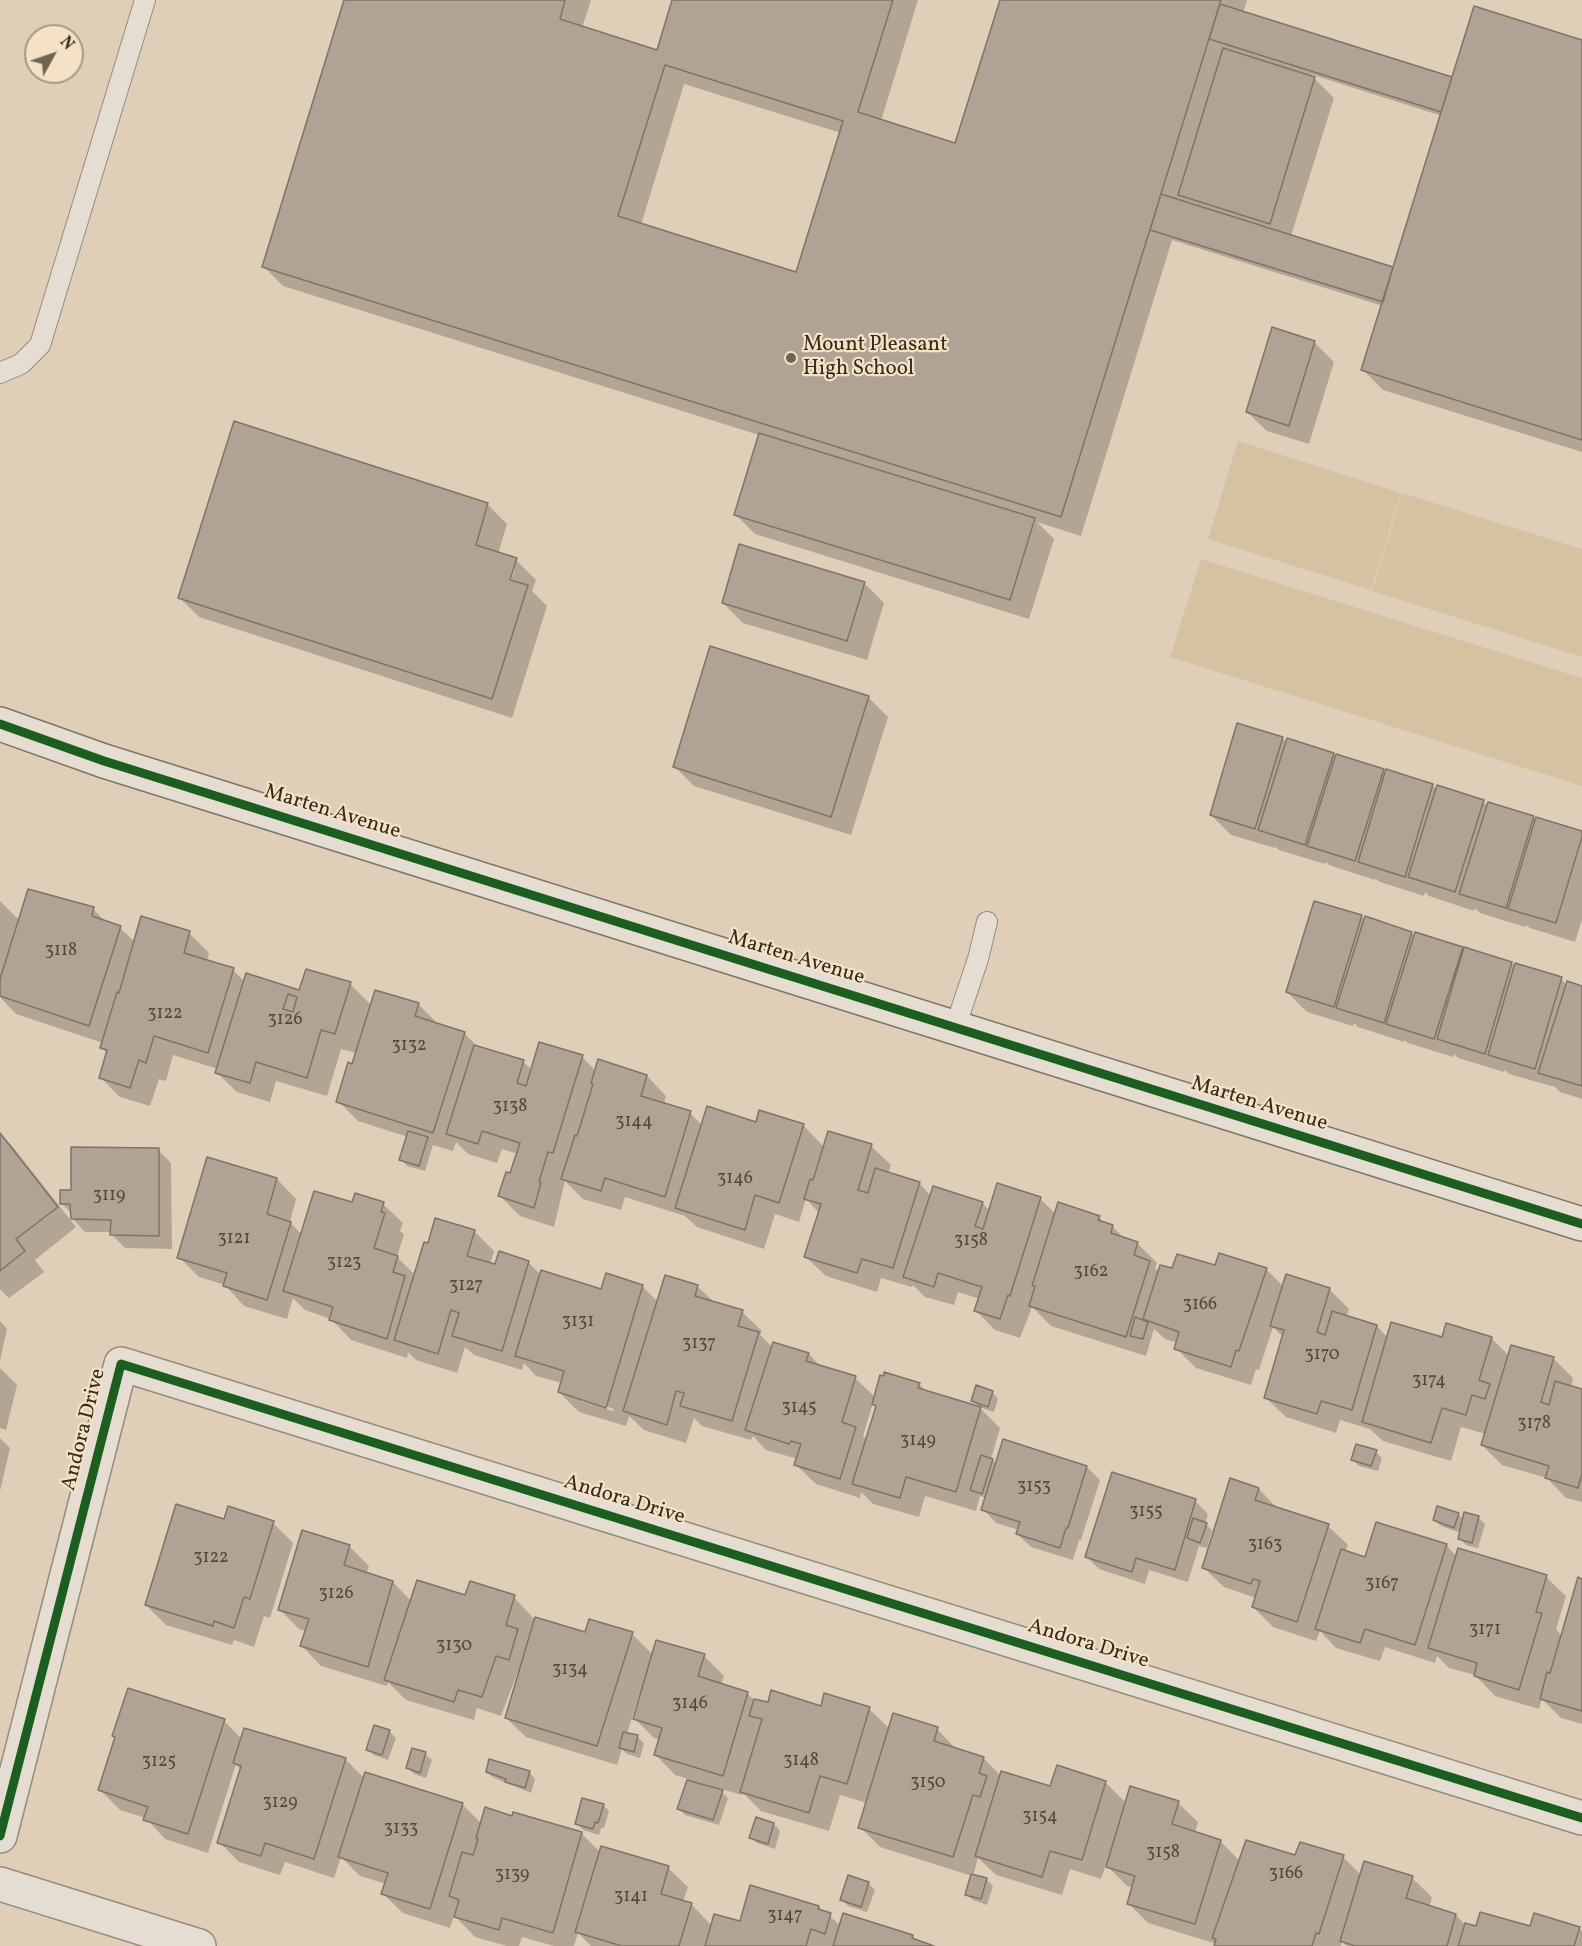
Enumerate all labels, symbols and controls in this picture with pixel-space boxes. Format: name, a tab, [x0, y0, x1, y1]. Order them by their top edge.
north arrow	[24, 24, 84, 84]
text: N	[54, 32, 78, 55]
place label: Mount Pleasant High School	[803, 333, 948, 383]
marker: Mount Pleasant High School	[784, 351, 798, 365]
street label: Marten Avenue	[261, 780, 403, 846]
street label: Marten Avenue	[725, 926, 867, 992]
house number: 3118	[45, 941, 77, 963]
house number: 3122	[147, 1004, 183, 1026]
house number: 3126	[268, 1010, 302, 1032]
house number: 3132	[391, 1036, 427, 1058]
street label: Marten Avenue	[1188, 1072, 1330, 1138]
house number: 3138	[493, 1097, 527, 1119]
house number: 3144	[615, 1112, 653, 1134]
house number: 3146	[717, 1169, 753, 1191]
house number: 3119	[93, 1186, 125, 1208]
house number: 3121	[218, 1229, 250, 1251]
house number: 3158	[954, 1231, 988, 1253]
house number: 3123	[327, 1253, 361, 1275]
house number: 3162	[1074, 1262, 1108, 1284]
house number: 3127	[449, 1276, 483, 1298]
house number: 3166	[1183, 1295, 1217, 1317]
house number: 3131	[562, 1312, 594, 1334]
house number: 3137	[682, 1334, 716, 1356]
house number: 3170	[1304, 1345, 1340, 1367]
street label: Andora Drive	[58, 1366, 112, 1494]
house number: 3174	[1412, 1371, 1446, 1393]
house number: 3145	[781, 1398, 817, 1420]
house number: 3178	[1517, 1414, 1551, 1436]
house number: 3149	[900, 1431, 936, 1453]
street label: Andora Drive	[561, 1471, 687, 1531]
house number: 3153	[1017, 1477, 1051, 1499]
house number: 3155	[1129, 1502, 1163, 1524]
house number: 3163	[1248, 1535, 1282, 1557]
house number: 3122	[193, 1548, 229, 1570]
house number: 3167	[1365, 1574, 1399, 1596]
house number: 3126	[319, 1584, 353, 1606]
street label: Andora Drive	[1025, 1615, 1151, 1675]
house number: 3171	[1469, 1620, 1501, 1642]
house number: 3130	[436, 1636, 472, 1658]
house number: 3134	[552, 1660, 588, 1682]
house number: 3146	[672, 1694, 708, 1716]
house number: 3148	[783, 1751, 819, 1773]
house number: 3125	[142, 1752, 176, 1774]
house number: 3150	[910, 1773, 946, 1795]
house number: 3129	[262, 1793, 298, 1815]
house number: 3154	[1022, 1807, 1058, 1829]
house number: 3133	[384, 1819, 418, 1841]
house number: 3158	[1146, 1843, 1180, 1865]
house number: 3166	[1269, 1864, 1303, 1886]
house number: 3139	[495, 1865, 529, 1887]
house number: 3141	[614, 1887, 648, 1909]
house number: 3147	[767, 1906, 803, 1928]

